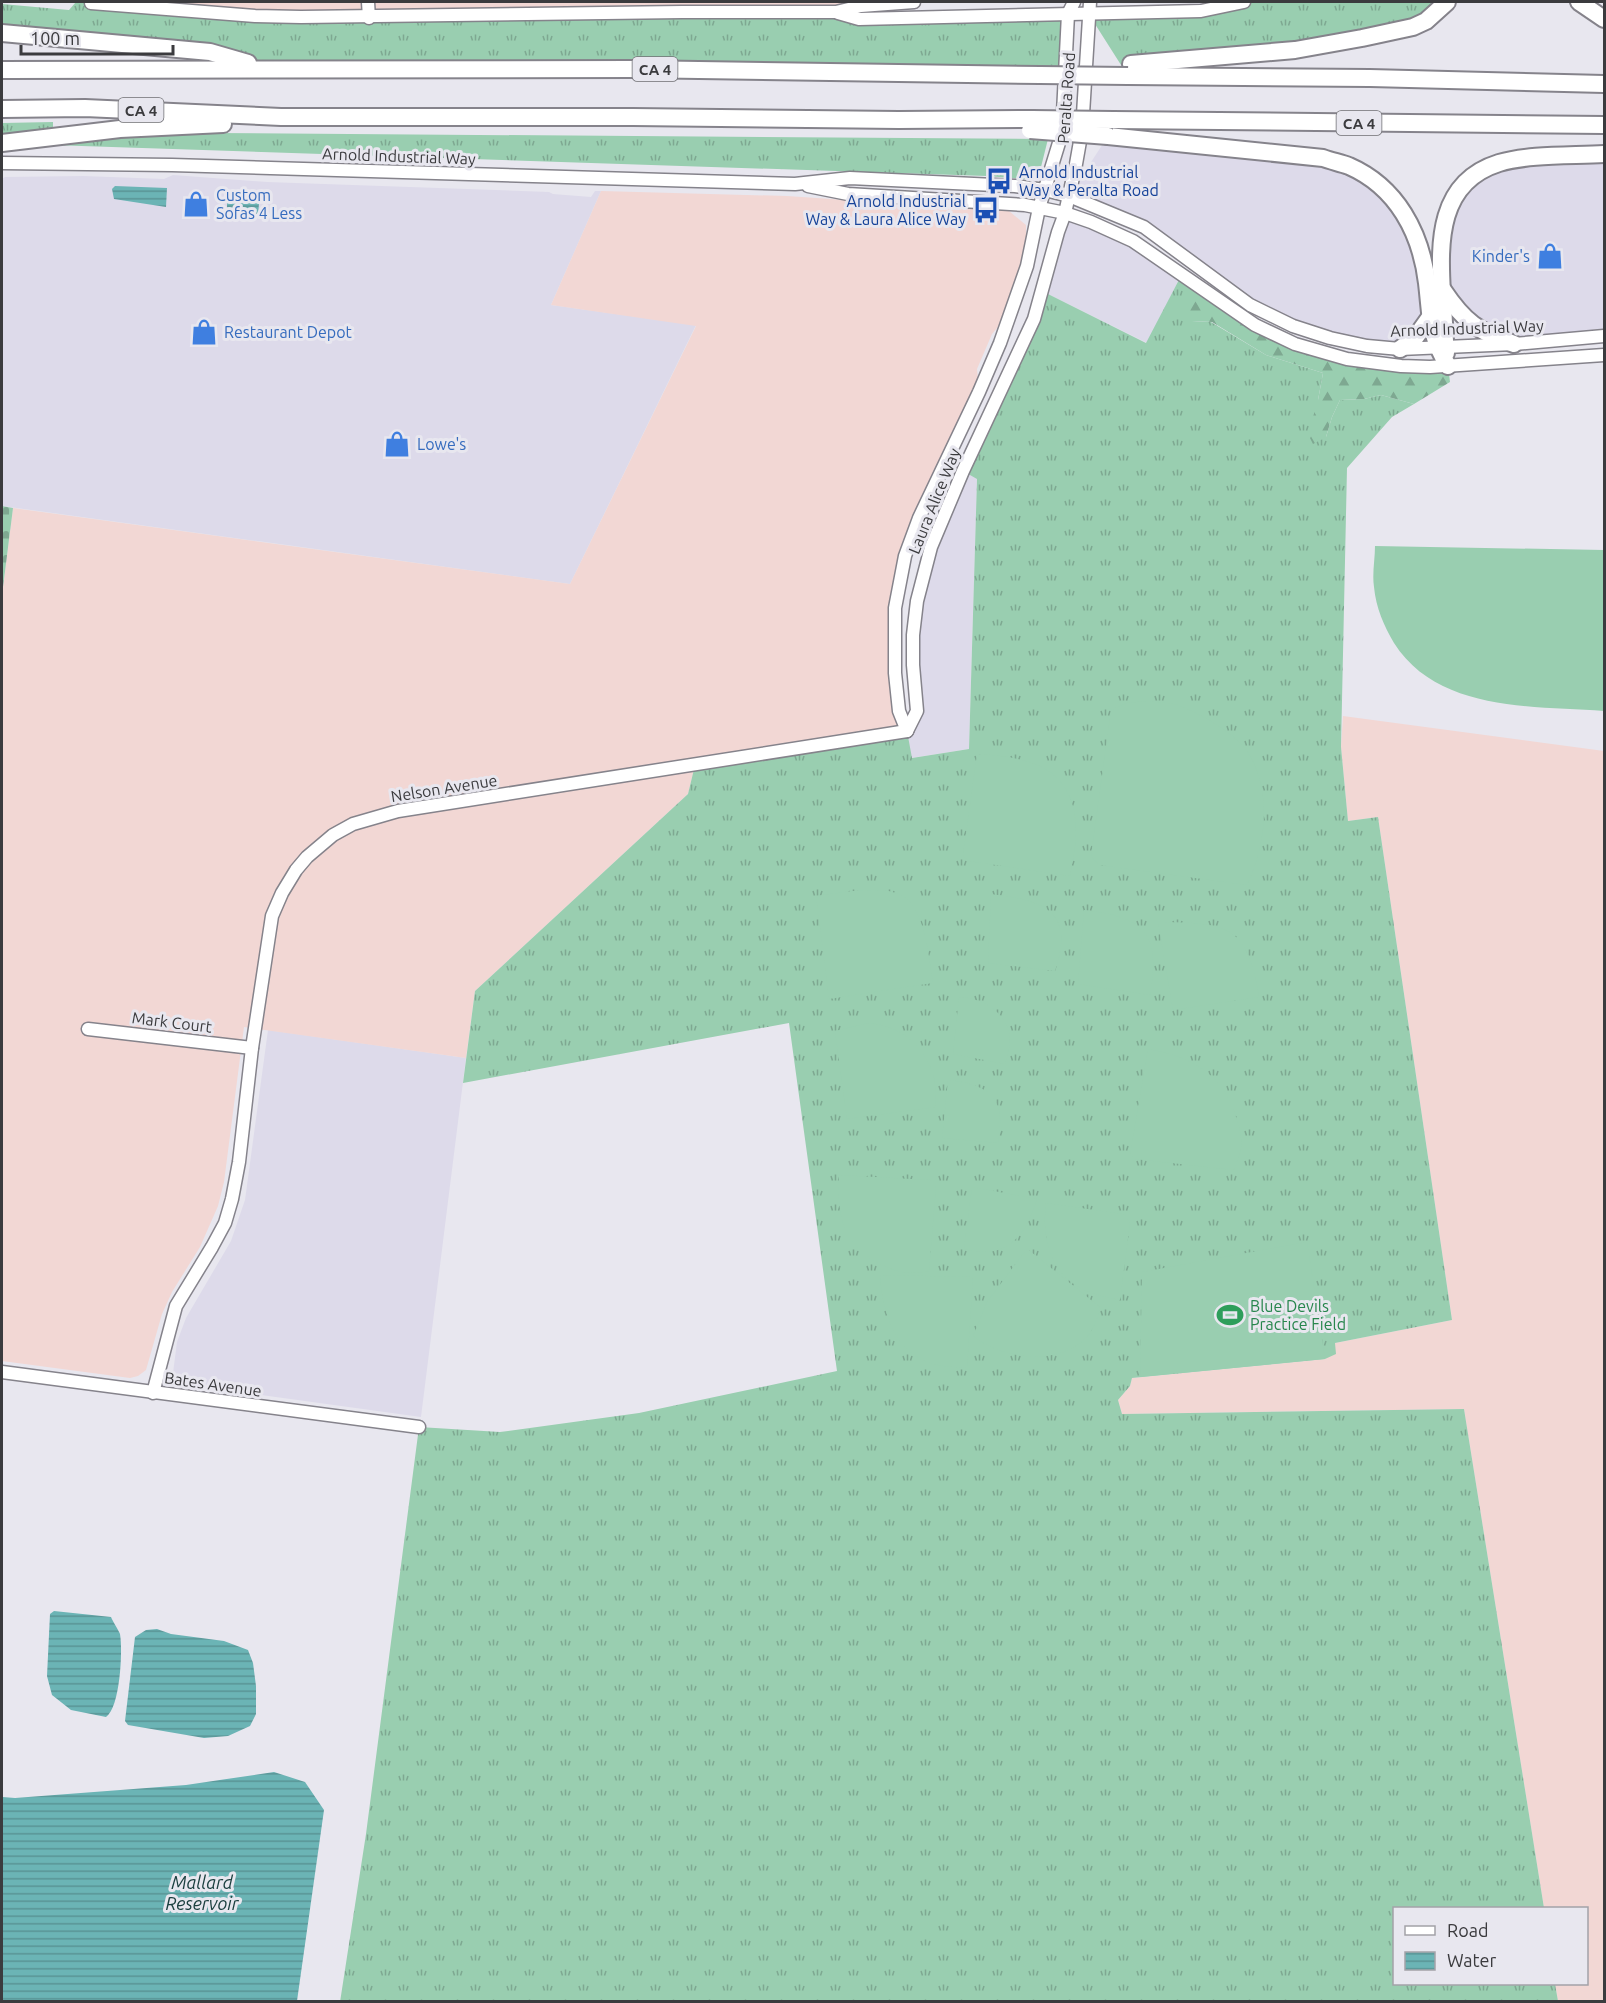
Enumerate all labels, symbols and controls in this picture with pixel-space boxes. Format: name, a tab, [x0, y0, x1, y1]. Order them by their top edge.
scale bar	[21, 18, 172, 56]
text: 100 m	[30, 28, 80, 48]
street label: Peralta Road	[1054, 52, 1078, 144]
road number: CA 4	[632, 57, 678, 81]
road number: CA 4	[118, 98, 164, 122]
road number: CA 4	[1336, 111, 1382, 135]
street label: Arnold Industrial Way	[322, 144, 476, 168]
place label: Arnold Industrial Way & Peralta Road	[1019, 163, 1159, 199]
bus stop icon: Arnold Industrial Way & Peralta Road	[984, 166, 1014, 196]
place label: Custom Sofas 4 Less	[216, 186, 302, 222]
shop icon: Custom Sofas 4 Less	[181, 189, 211, 219]
place label: Arnold Industrial Way & Laura Alice Way	[806, 192, 966, 228]
bus stop icon: Arnold Industrial Way & Laura Alice Way	[971, 195, 1001, 225]
shop icon: Kinder's	[1535, 241, 1565, 271]
place label: Kinder's	[1472, 247, 1530, 265]
street label: Arnold Industrial Way	[1390, 316, 1544, 340]
shop icon: Restaurant Depot	[189, 317, 219, 347]
place label: Restaurant Depot	[224, 323, 353, 341]
shop icon: Lowe's	[382, 429, 412, 459]
place label: Lowe's	[417, 435, 466, 453]
street label: Laura Alice Way	[905, 445, 963, 556]
street label: Nelson Avenue	[390, 771, 498, 805]
street label: Mark Court	[131, 1008, 214, 1036]
place label: Blue Devils Practice Field	[1250, 1297, 1346, 1333]
sports icon: Blue Devils Practice Field	[1215, 1300, 1245, 1330]
street label: Bates Avenue	[163, 1368, 263, 1400]
water label: Mallard Reservoir	[165, 1872, 240, 1913]
legend	[1393, 1907, 1588, 1985]
text: Road	[1447, 1920, 1489, 1940]
text: Water	[1447, 1950, 1497, 1970]

